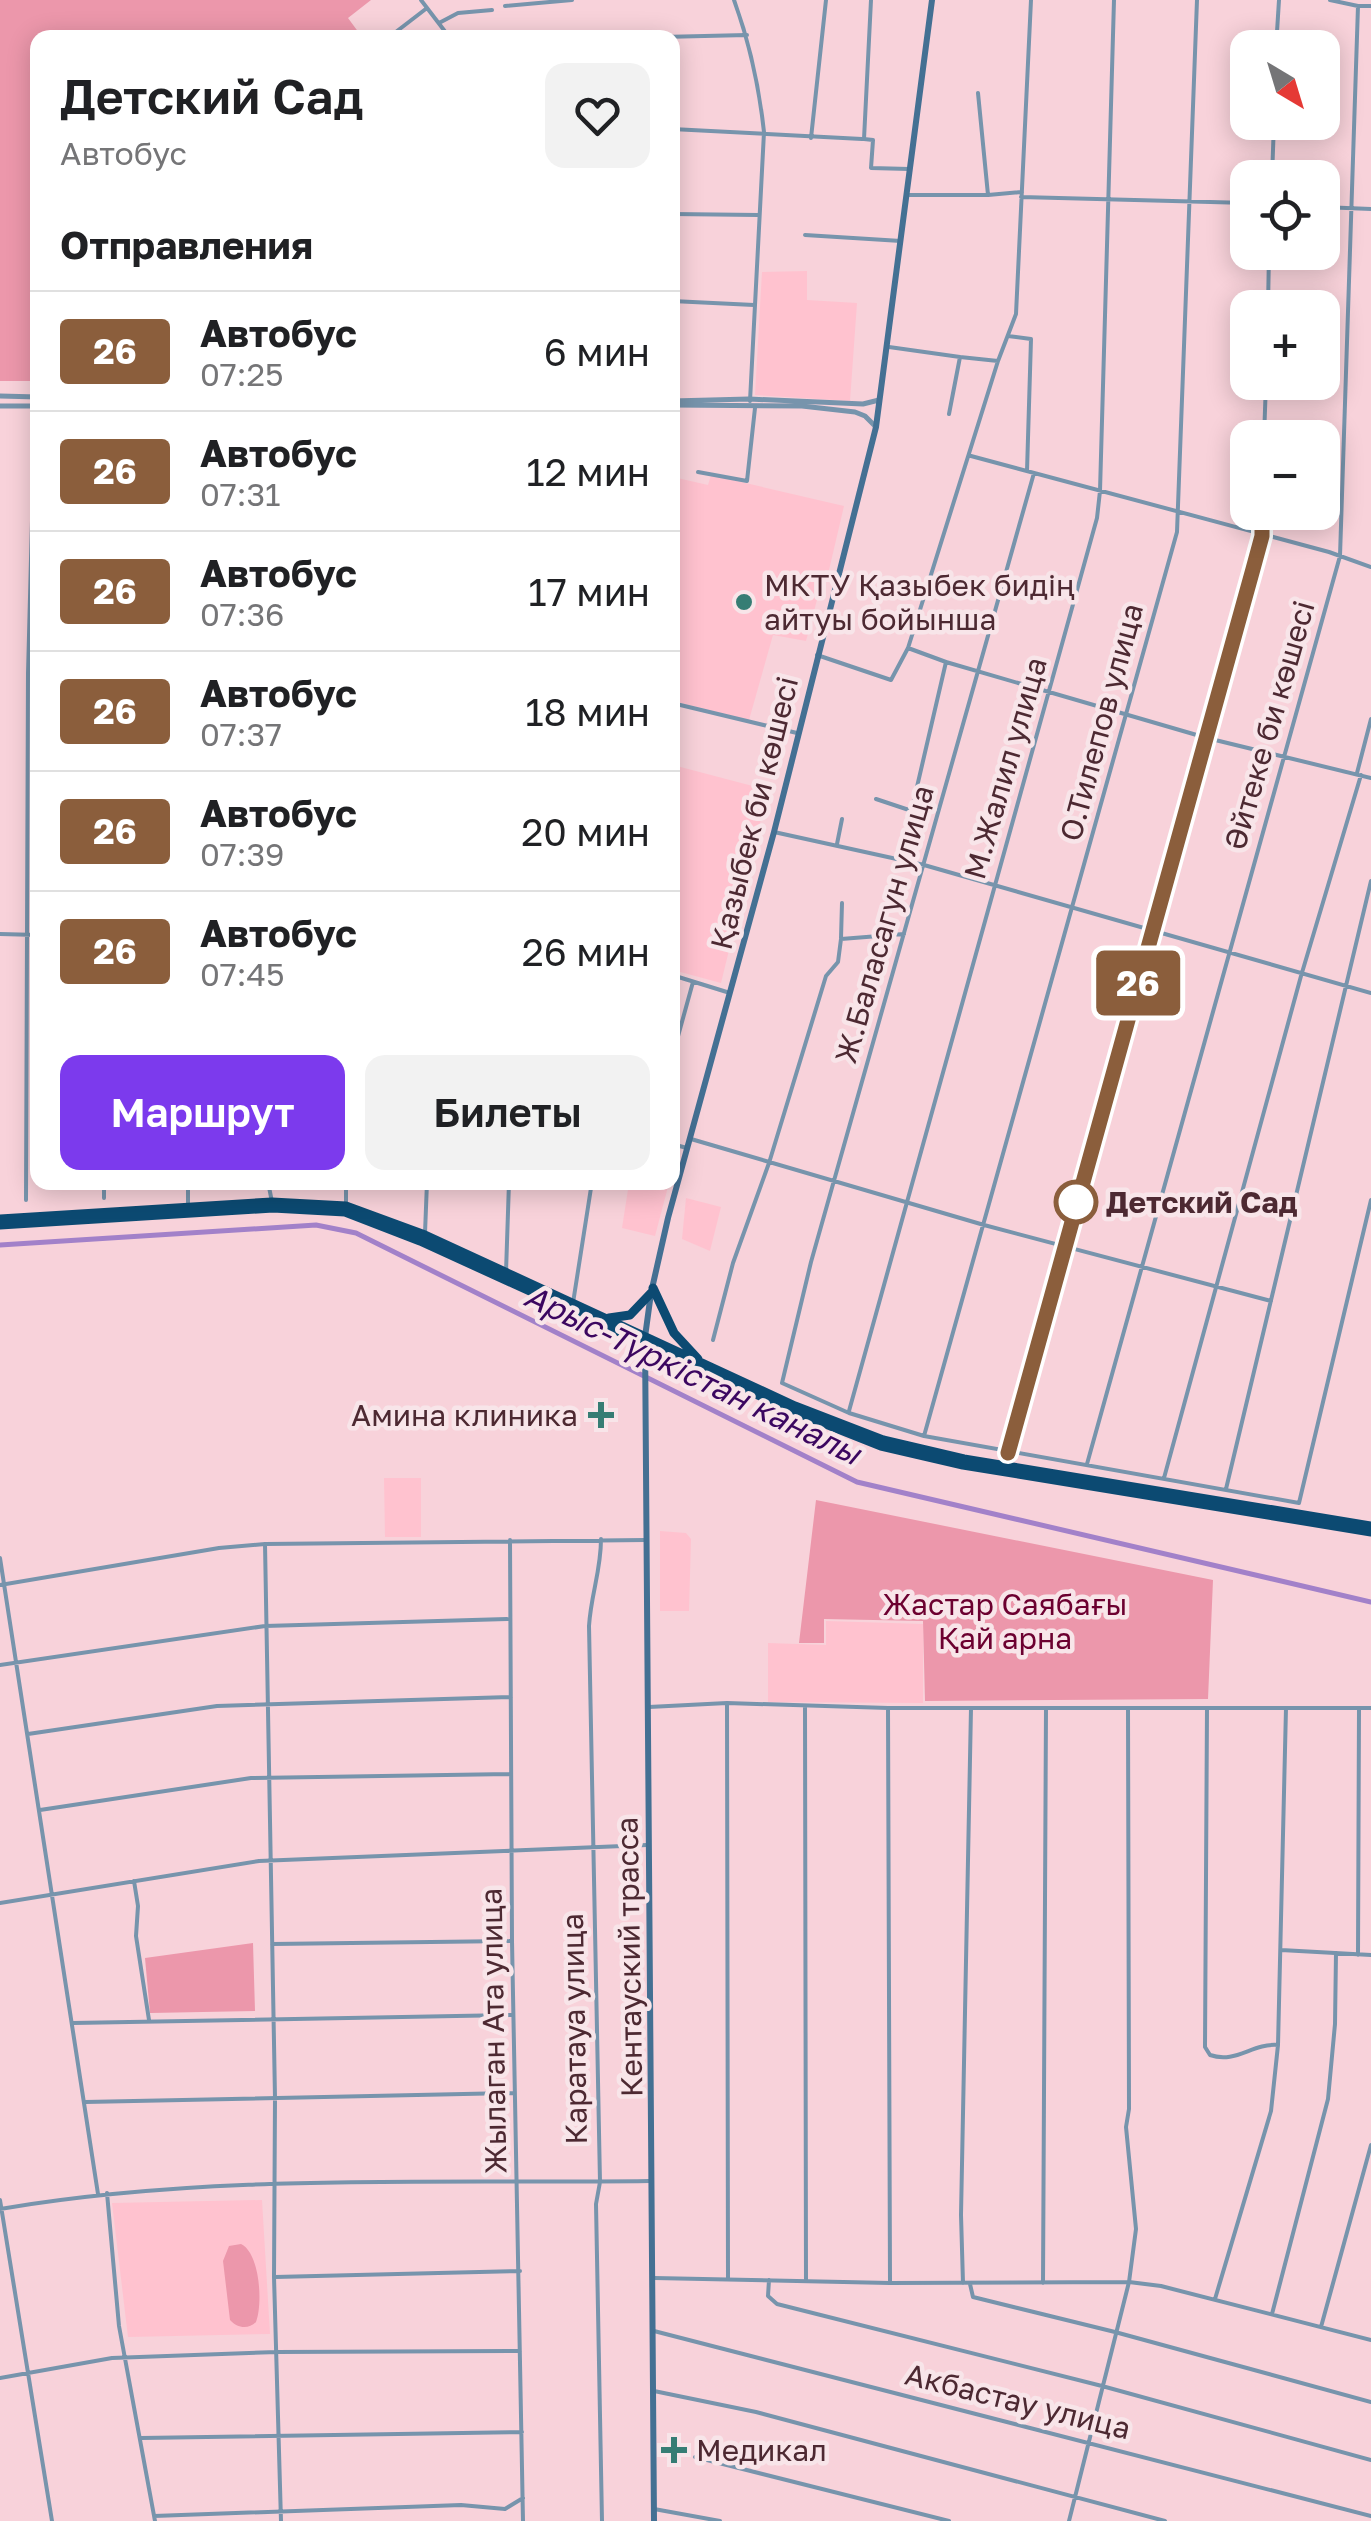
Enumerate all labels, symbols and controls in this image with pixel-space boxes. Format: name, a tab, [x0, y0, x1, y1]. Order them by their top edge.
north arrow	[1230, 30, 1340, 140]
map controls	[1230, 30, 1340, 530]
button: heart	[545, 63, 650, 168]
text: Детский Сад	[60, 67, 363, 125]
text: Автобус	[60, 134, 187, 172]
button: locate	[1230, 160, 1340, 270]
text: Отправления	[60, 222, 313, 267]
button: +	[1230, 290, 1340, 400]
text: Автобус	[200, 310, 357, 355]
text: 6 мин	[544, 329, 650, 374]
text: 26	[93, 330, 137, 372]
text: 07:25	[200, 355, 284, 393]
button: −	[1230, 420, 1340, 530]
text: Автобус	[200, 430, 357, 475]
text: 12 мин	[526, 449, 650, 494]
text: 26	[93, 450, 137, 492]
text: 07:31	[200, 475, 281, 513]
text: Автобус	[200, 550, 357, 595]
place label: МКТУ Қазыбек бидің айтуы бойынша	[764, 567, 1075, 637]
text: 17 мин	[528, 569, 650, 614]
text: 26	[93, 570, 137, 612]
marker: МКТУ Қазыбек бидің айтуы бойынша	[733, 591, 755, 613]
text: 07:36	[200, 595, 284, 633]
street label: Әйтеке би көшесі	[1216, 596, 1322, 854]
street label: О.Тилепов улица	[1052, 599, 1150, 845]
street label: М.Жалил улица	[956, 653, 1054, 883]
text: Автобус	[200, 670, 357, 715]
street label: Қазыбек би көшесі	[703, 673, 805, 953]
text: 18 мин	[525, 689, 650, 734]
text: 26	[93, 690, 137, 732]
text: 07:37	[200, 715, 282, 753]
street label: Ж.Баласагун улица	[827, 781, 941, 1067]
text: Автобус	[200, 790, 357, 835]
text: 20 мин	[521, 809, 650, 854]
text: 26	[93, 810, 137, 852]
text: 07:39	[200, 835, 284, 873]
text: Автобус	[200, 910, 357, 955]
text: 26 мин	[522, 929, 650, 974]
text: 26	[93, 930, 137, 972]
line badge: 26	[1093, 950, 1183, 1016]
text: 07:45	[200, 955, 284, 993]
text: 26	[1116, 962, 1160, 1004]
button: Маршрут	[60, 1055, 345, 1170]
button: Билеты	[365, 1055, 650, 1170]
marker: Детский Сад	[1055, 1181, 1097, 1223]
place label: Детский Сад	[1106, 1184, 1298, 1220]
water label: Арыс-Түркістан каналы	[518, 1276, 869, 1474]
place label: Амина клиника	[351, 1397, 578, 1433]
marker: Амина клиника	[588, 1402, 614, 1428]
park label: Жастар Саябағы Қай арна	[883, 1586, 1127, 1656]
street label: Кентауский трасса	[609, 1817, 649, 2097]
street label: Жылаган Ата улица	[473, 1888, 513, 2174]
street label: Каратауа улица	[554, 1913, 594, 2145]
street label: Акбастау улица	[902, 2356, 1134, 2446]
place label: Медикал	[696, 2432, 827, 2468]
marker: Медикал	[661, 2437, 687, 2463]

